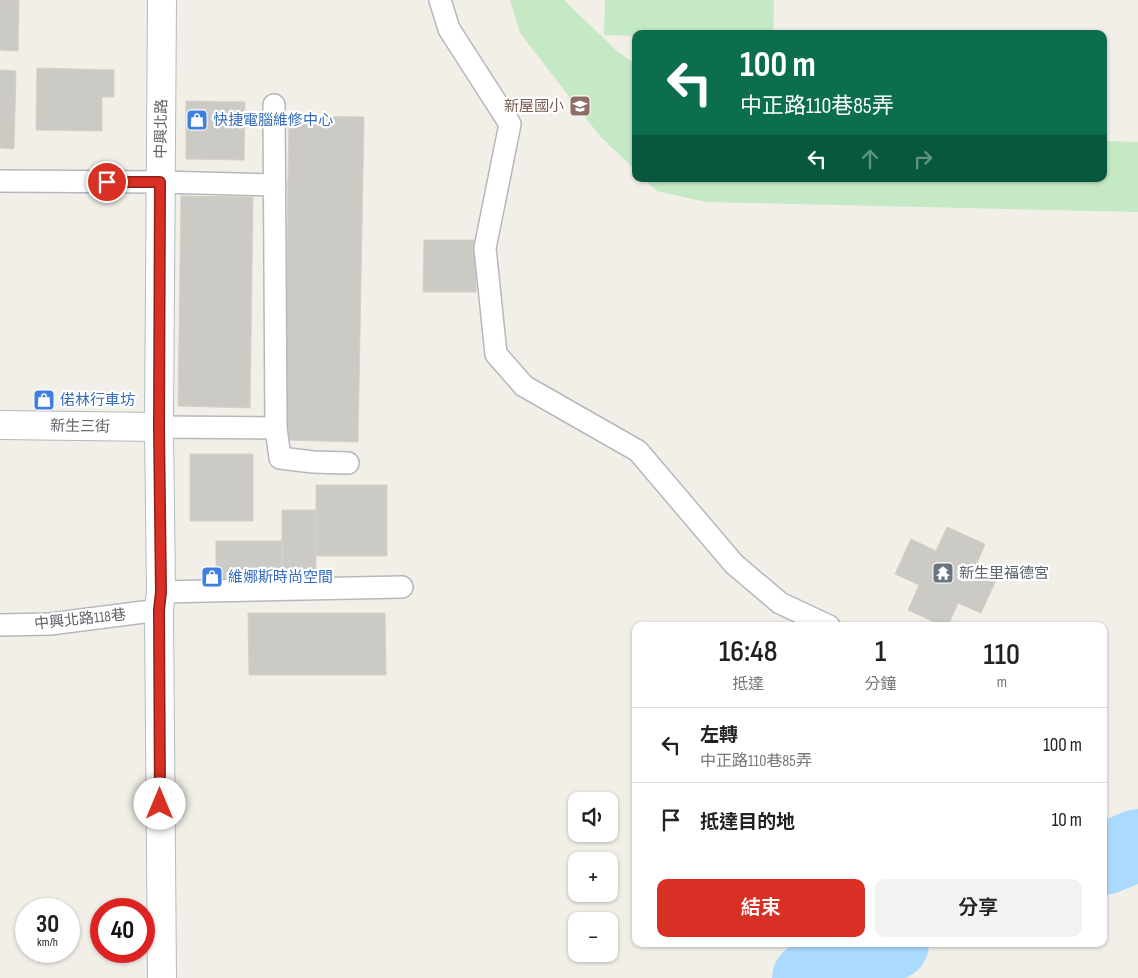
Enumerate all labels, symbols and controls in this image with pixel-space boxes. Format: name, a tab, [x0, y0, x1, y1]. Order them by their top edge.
text: 100 m	[740, 44, 816, 87]
icon: left	[657, 50, 722, 115]
text: 中正路110巷85弄	[740, 93, 894, 120]
school or university icon: 新屋國小	[568, 94, 592, 118]
place label: 新屋國小	[504, 97, 564, 116]
street label: 中興北路	[151, 99, 172, 159]
shop icon: 快捷電腦維修中心	[185, 108, 209, 132]
place label: 快捷電腦維修中心	[213, 111, 333, 130]
icon: left	[803, 145, 831, 173]
icon: ahead	[856, 145, 884, 173]
icon: right	[909, 145, 937, 173]
pin	[86, 161, 128, 203]
icon: arrive	[93, 168, 121, 196]
shop icon: 偌林行車坊	[32, 388, 56, 412]
place label: 偌林行車坊	[60, 391, 135, 410]
street label: 新生三街	[50, 416, 110, 437]
temple icon: 新生里福德宮	[931, 561, 955, 585]
place label: 新生里福德宮	[959, 564, 1049, 583]
shop icon: 維娜斯時尚空間	[200, 565, 224, 589]
place label: 維娜斯時尚空間	[228, 568, 333, 587]
street label: 中興北路118巷	[33, 605, 127, 634]
text: 16:48	[719, 634, 777, 670]
text: 1	[875, 634, 886, 670]
text: 110	[984, 637, 1020, 673]
text: m	[997, 673, 1007, 692]
text: 抵達	[732, 675, 764, 694]
text: 分鐘	[865, 675, 897, 694]
text: 左轉	[700, 724, 738, 747]
icon: left	[657, 731, 685, 759]
text: 100 m	[1043, 734, 1082, 757]
text: 中正路110巷85弄	[700, 752, 812, 771]
position arrow	[133, 777, 185, 829]
map controls	[568, 792, 618, 962]
button: sound	[568, 792, 618, 842]
icon: arrive	[657, 806, 685, 834]
text: 10 m	[1052, 809, 1082, 832]
text: 抵達目的地	[700, 811, 795, 834]
button: +	[568, 852, 618, 902]
button: 結束	[657, 879, 865, 937]
button: 分享	[875, 879, 1082, 937]
speed limit sign: 40	[90, 898, 155, 963]
text: 30	[36, 909, 59, 940]
button: −	[568, 912, 618, 962]
text: km/h	[37, 935, 58, 950]

